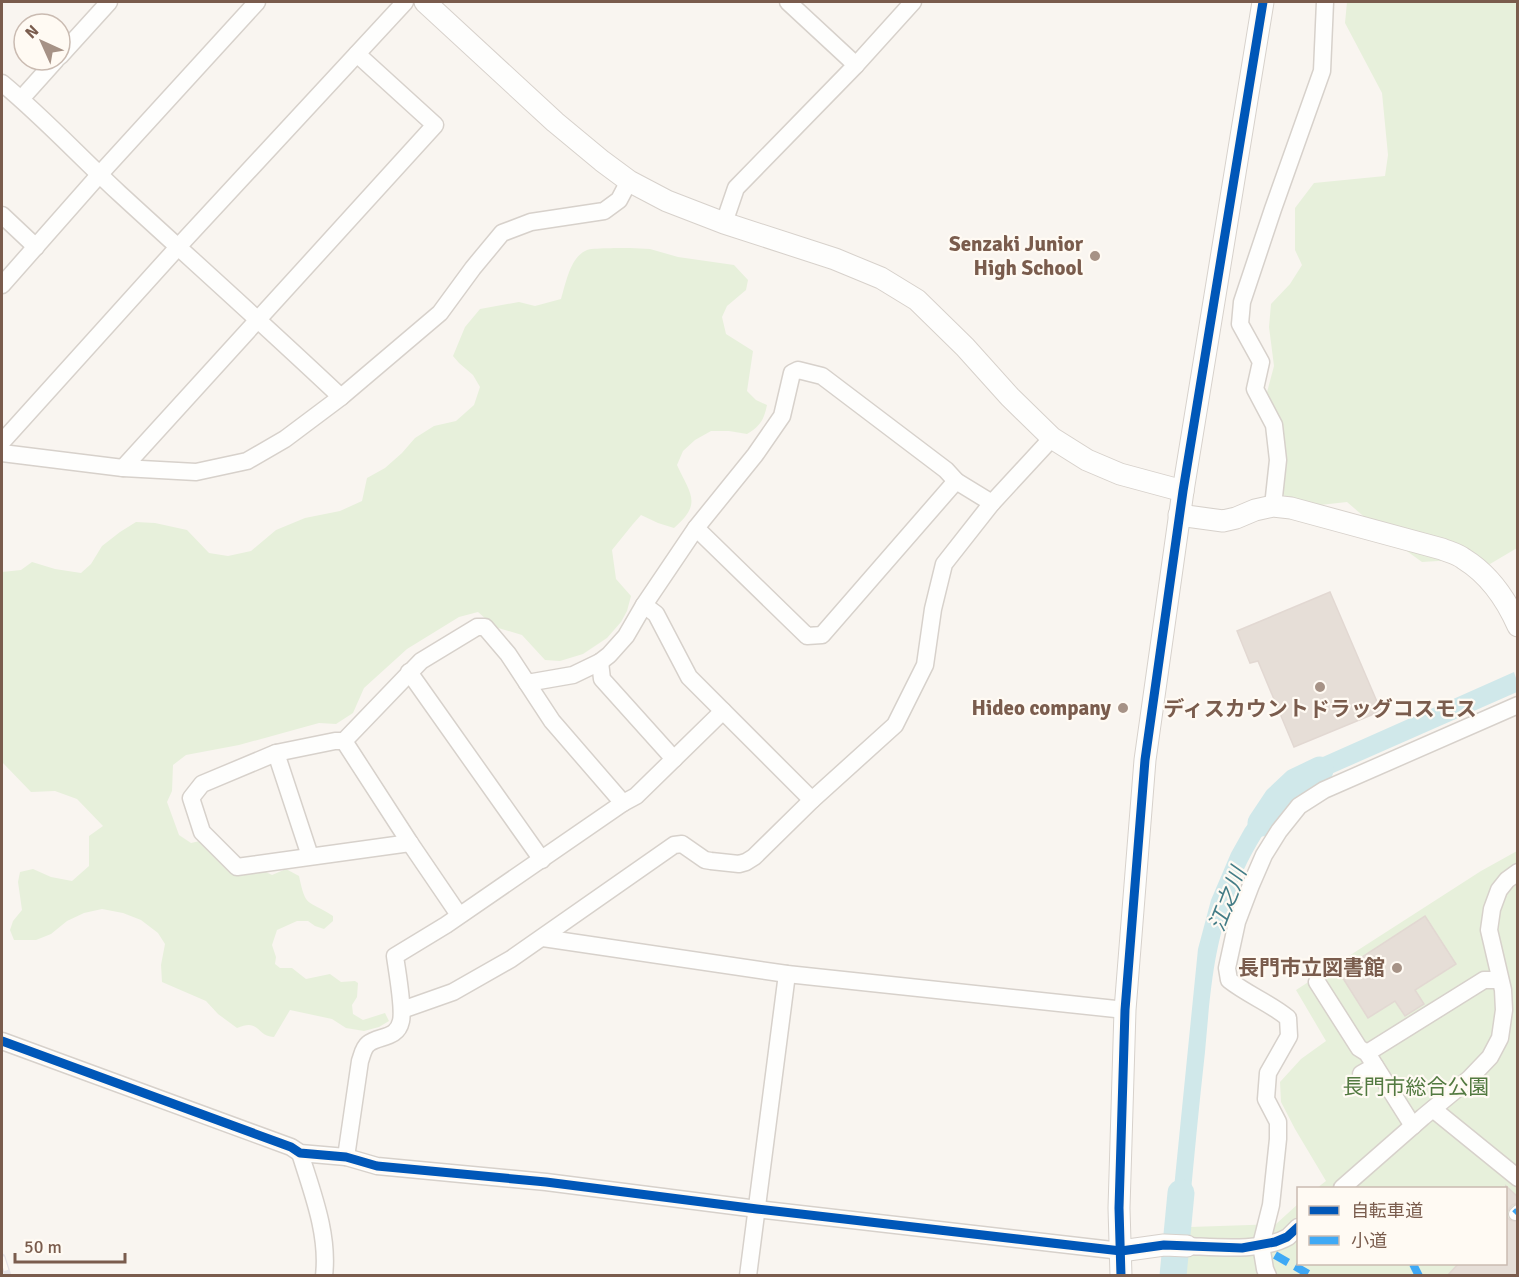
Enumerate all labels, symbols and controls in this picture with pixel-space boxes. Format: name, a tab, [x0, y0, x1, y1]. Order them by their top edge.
north arrow	[12, 12, 72, 72]
text: N	[21, 21, 43, 43]
place label: Senzaki Junior High School	[949, 231, 1084, 281]
marker: Senzaki Junior High School	[1088, 249, 1102, 263]
marker: ディスカウントドラッグコスモス	[1313, 680, 1327, 694]
place label: Hideo company	[971, 695, 1112, 721]
place label: ディスカウントドラッグコスモス	[1163, 696, 1477, 722]
marker: Hideo company	[1116, 701, 1130, 715]
water label: 江之川	[1203, 862, 1253, 935]
place label: 長門市立図書館	[1238, 955, 1385, 981]
marker: 長門市立図書館	[1390, 961, 1404, 975]
park label: 長門市総合公園	[1343, 1074, 1490, 1100]
legend	[1297, 1187, 1507, 1265]
text: 自転車道	[1351, 1200, 1423, 1222]
scale bar	[15, 1226, 124, 1264]
text: 小道	[1351, 1230, 1387, 1252]
text: 50 m	[24, 1236, 62, 1258]

